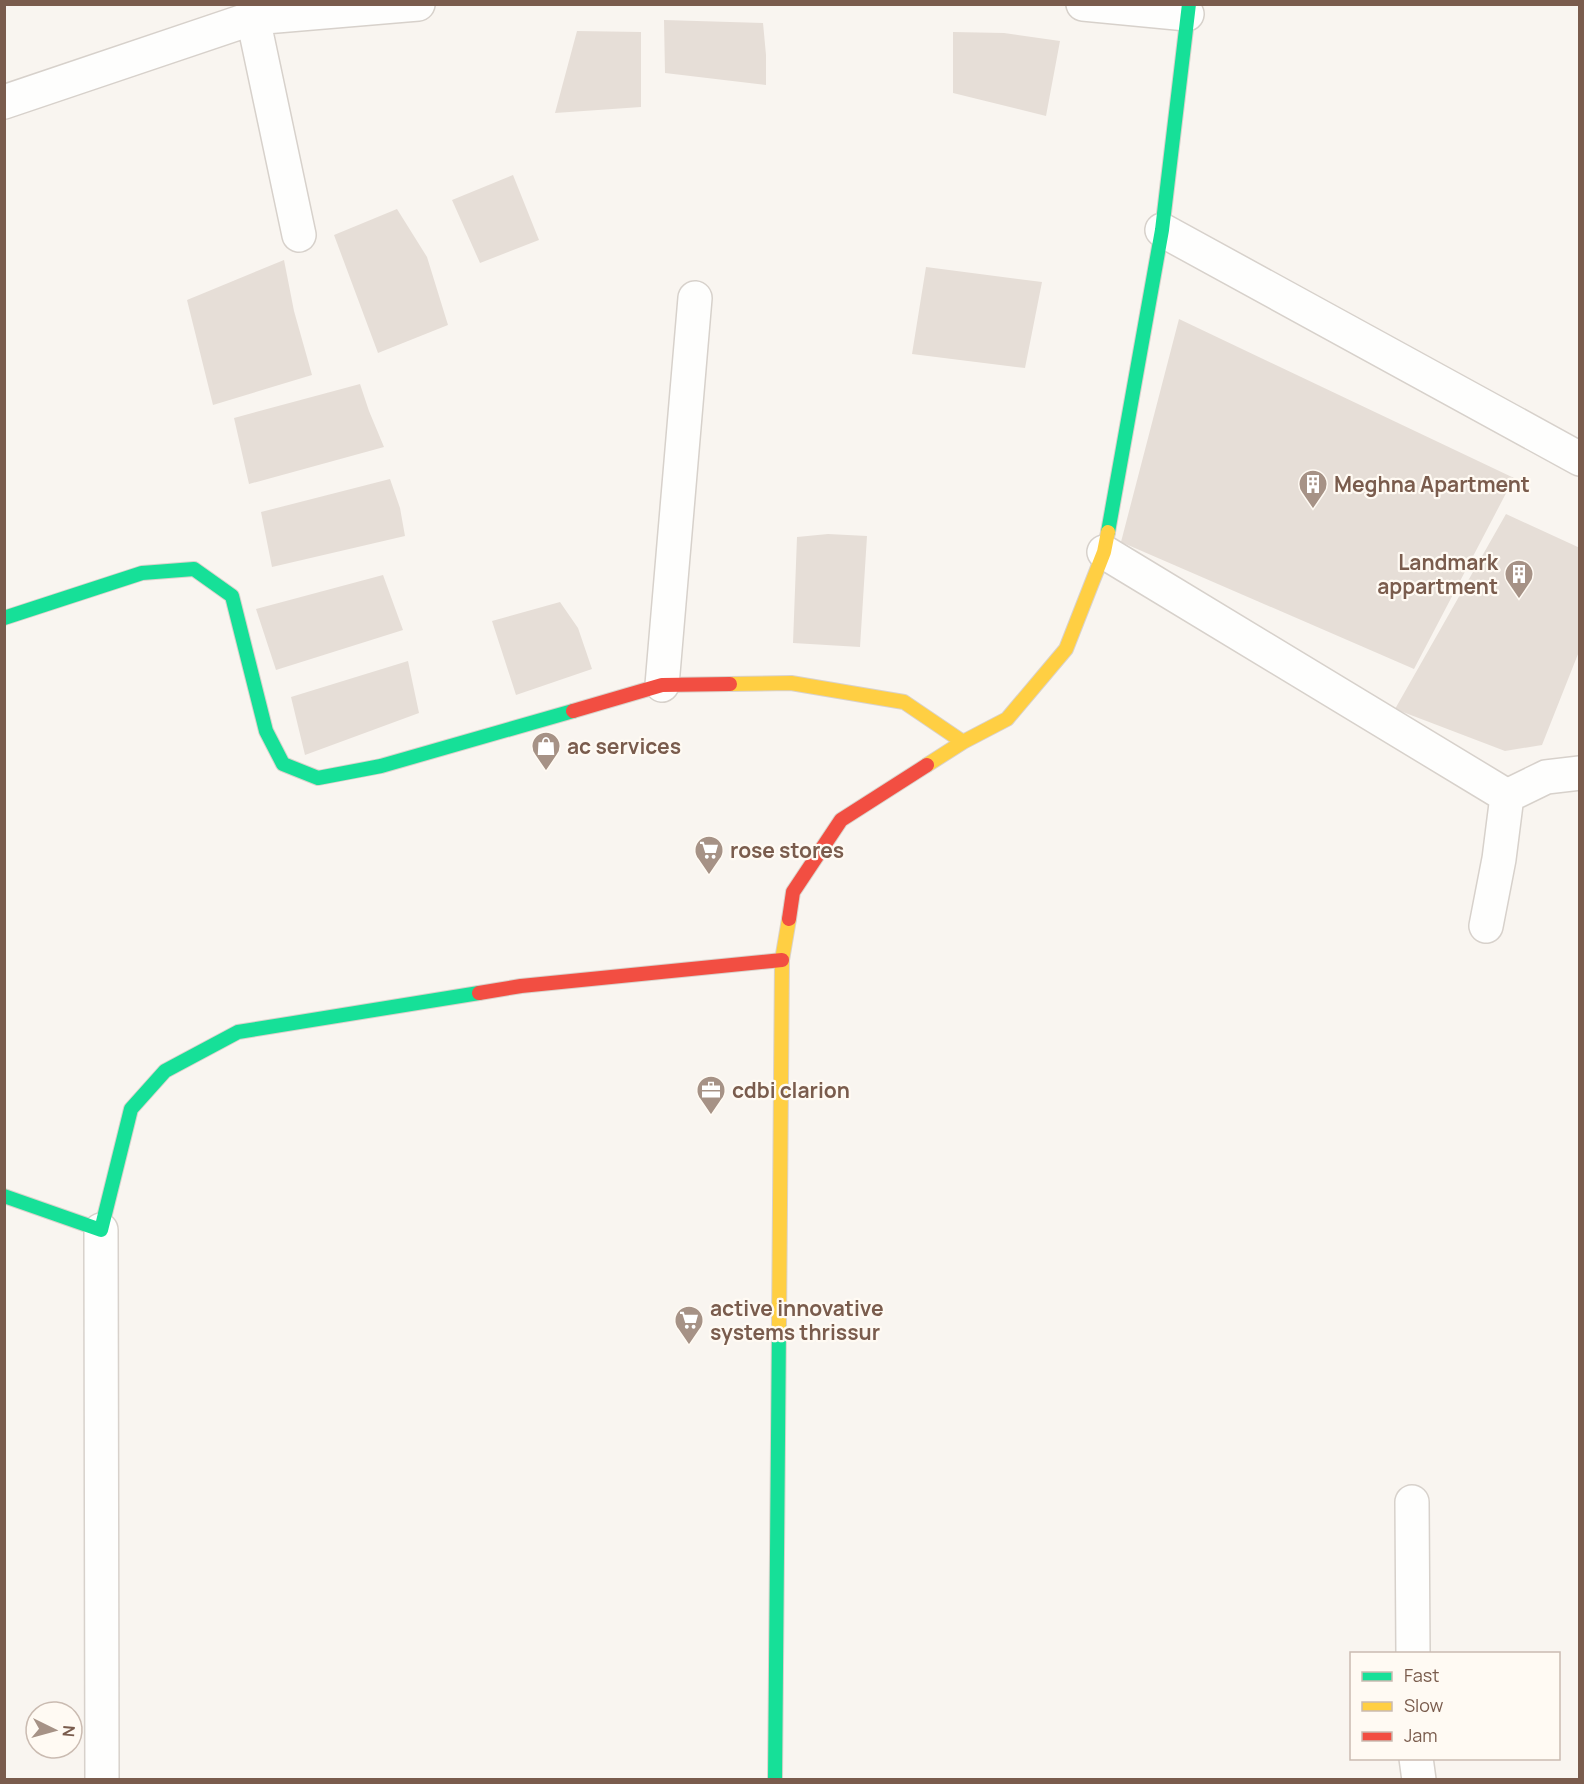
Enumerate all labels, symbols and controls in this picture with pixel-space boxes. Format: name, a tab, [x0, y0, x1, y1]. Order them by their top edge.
building icon: Meghna Apartment	[1297, 468, 1329, 510]
place label: Meghna Apartment	[1334, 470, 1530, 498]
place label: Landmark appartment	[1377, 548, 1499, 600]
building icon: Landmark appartment	[1503, 558, 1535, 600]
shop icon: ac services	[530, 730, 562, 772]
place label: ac services	[567, 732, 681, 760]
supermarket icon: rose stores	[693, 834, 725, 876]
place label: rose stores	[730, 836, 844, 864]
office icon: cdbi clarion	[695, 1074, 727, 1116]
place label: cdbi clarion	[732, 1076, 850, 1104]
place label: active innovative systems thrissur	[710, 1294, 884, 1346]
supermarket icon: active innovative systems thrissur	[673, 1304, 705, 1346]
legend	[1350, 1652, 1560, 1760]
text: Fast	[1404, 1663, 1439, 1687]
text: Slow	[1404, 1693, 1444, 1717]
north arrow	[24, 1700, 84, 1760]
text: Jam	[1404, 1723, 1438, 1747]
text: N	[57, 1725, 80, 1738]

